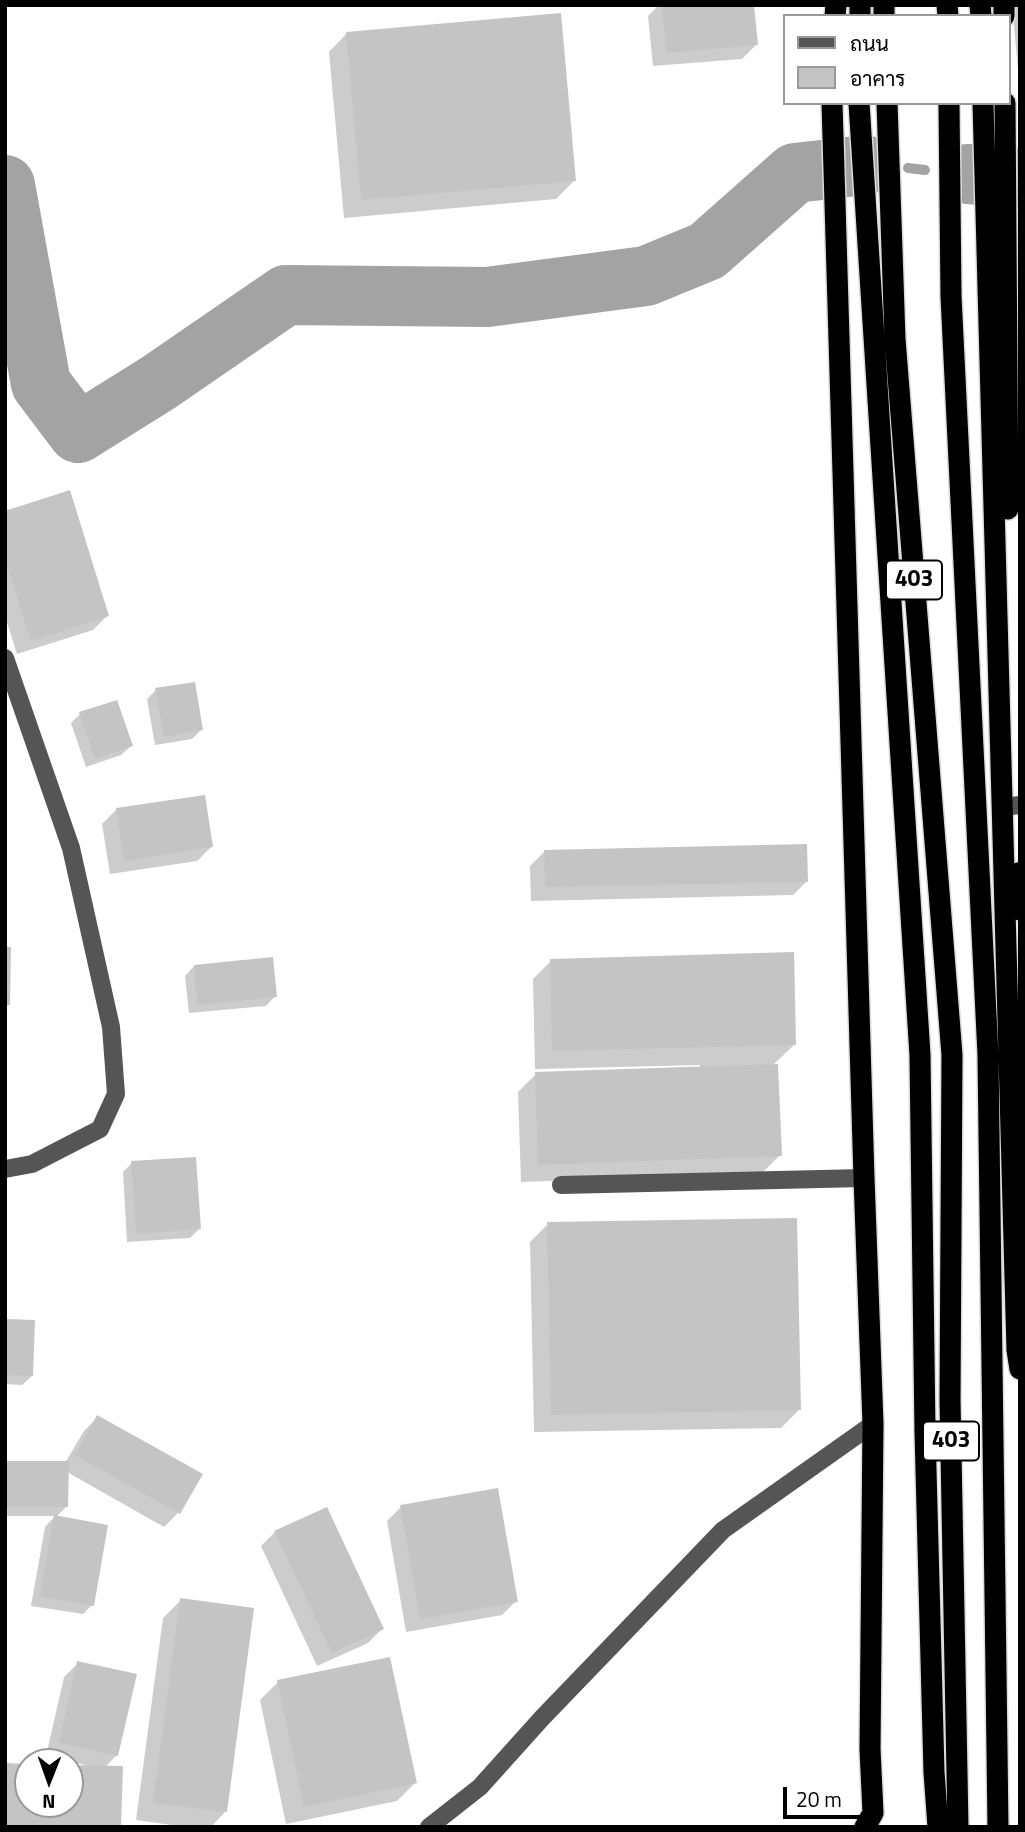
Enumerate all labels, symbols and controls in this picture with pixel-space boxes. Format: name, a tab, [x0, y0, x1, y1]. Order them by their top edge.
legend	[783, 14, 1011, 105]
text: ถนน	[850, 27, 889, 59]
text: อาคาร	[850, 62, 906, 94]
road number: 403	[886, 560, 942, 600]
road number: 403	[923, 1422, 979, 1460]
north arrow	[14, 1748, 84, 1818]
scale bar	[787, 1772, 885, 1816]
text: 20 m	[796, 1783, 842, 1815]
text: N	[42, 1788, 56, 1817]

